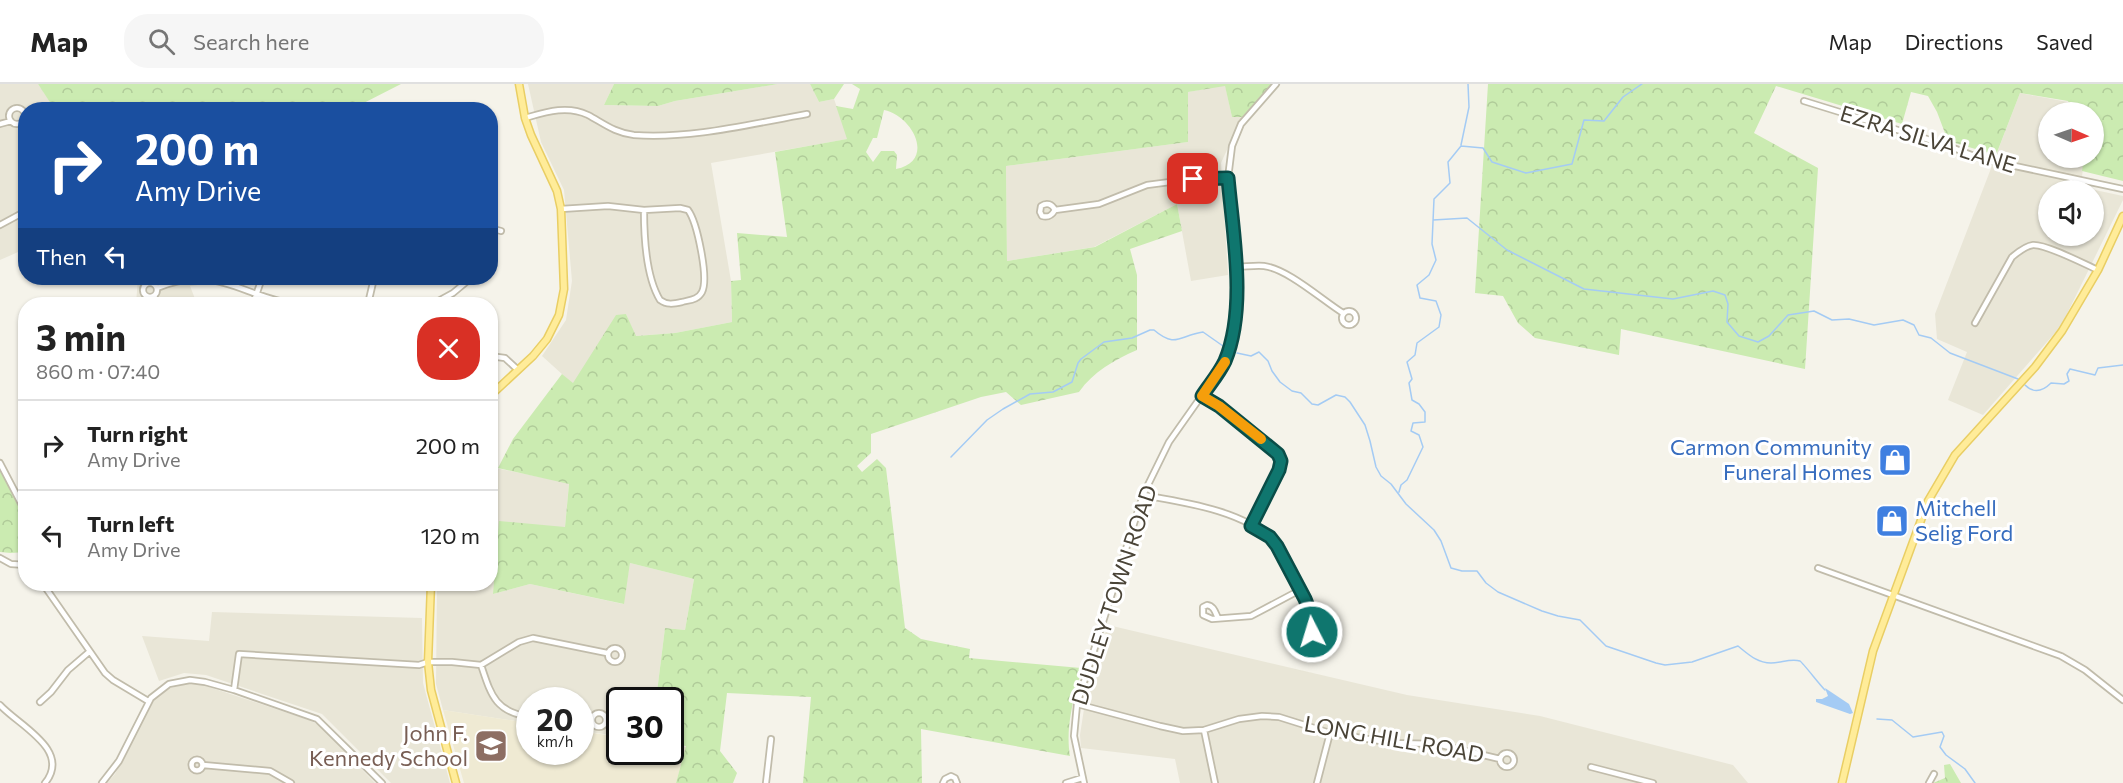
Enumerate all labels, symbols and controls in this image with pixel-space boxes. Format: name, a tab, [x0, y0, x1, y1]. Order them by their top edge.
search box	[124, 14, 544, 68]
text: Map	[30, 24, 88, 58]
icon: search	[145, 25, 178, 58]
text: Search here	[193, 28, 309, 55]
text: Map	[1829, 29, 1872, 54]
text: Directions	[1905, 29, 2003, 54]
text: Saved	[2036, 29, 2093, 54]
street label: EZRA SILVA LANE	[1837, 99, 2019, 178]
north arrow	[2038, 102, 2104, 168]
map controls	[2038, 102, 2104, 246]
text: 200 m	[135, 122, 259, 174]
icon: right	[36, 126, 114, 204]
pin	[1167, 153, 1218, 204]
icon: arrive	[1176, 162, 1209, 195]
text: Amy Drive	[135, 174, 261, 207]
button: sound	[2038, 180, 2104, 246]
icon: left	[99, 240, 132, 273]
text: Then	[36, 243, 87, 270]
text: 3 min	[36, 314, 126, 358]
button: close	[417, 317, 480, 380]
text: 860 m · 07:40	[36, 359, 160, 383]
text: Turn right	[87, 420, 188, 447]
icon: right	[36, 429, 69, 462]
text: 200 m	[416, 432, 480, 459]
place label: Carmon Community Funeral Homes	[1670, 433, 1872, 485]
shop icon: Carmon Community Funeral Homes	[1877, 442, 1913, 478]
text: Amy Drive	[87, 447, 181, 471]
street label: DUDLEY TOWN ROAD	[1065, 481, 1162, 708]
place label: Mitchell Selig Ford	[1915, 494, 2013, 546]
shop icon: Mitchell Selig Ford	[1874, 503, 1910, 539]
text: Turn left	[87, 510, 174, 537]
icon: left	[36, 519, 69, 552]
text: 120 m	[421, 522, 480, 549]
text: Amy Drive	[87, 537, 181, 561]
position arrow	[1280, 600, 1344, 664]
speed limit sign: 30	[606, 687, 684, 765]
text: 20	[537, 700, 573, 737]
street label: LONG HILL ROAD	[1302, 709, 1486, 768]
place label: John F. Kennedy School	[309, 719, 468, 771]
school or university icon: John F. Kennedy School	[473, 728, 509, 764]
text: km/h	[537, 732, 573, 750]

